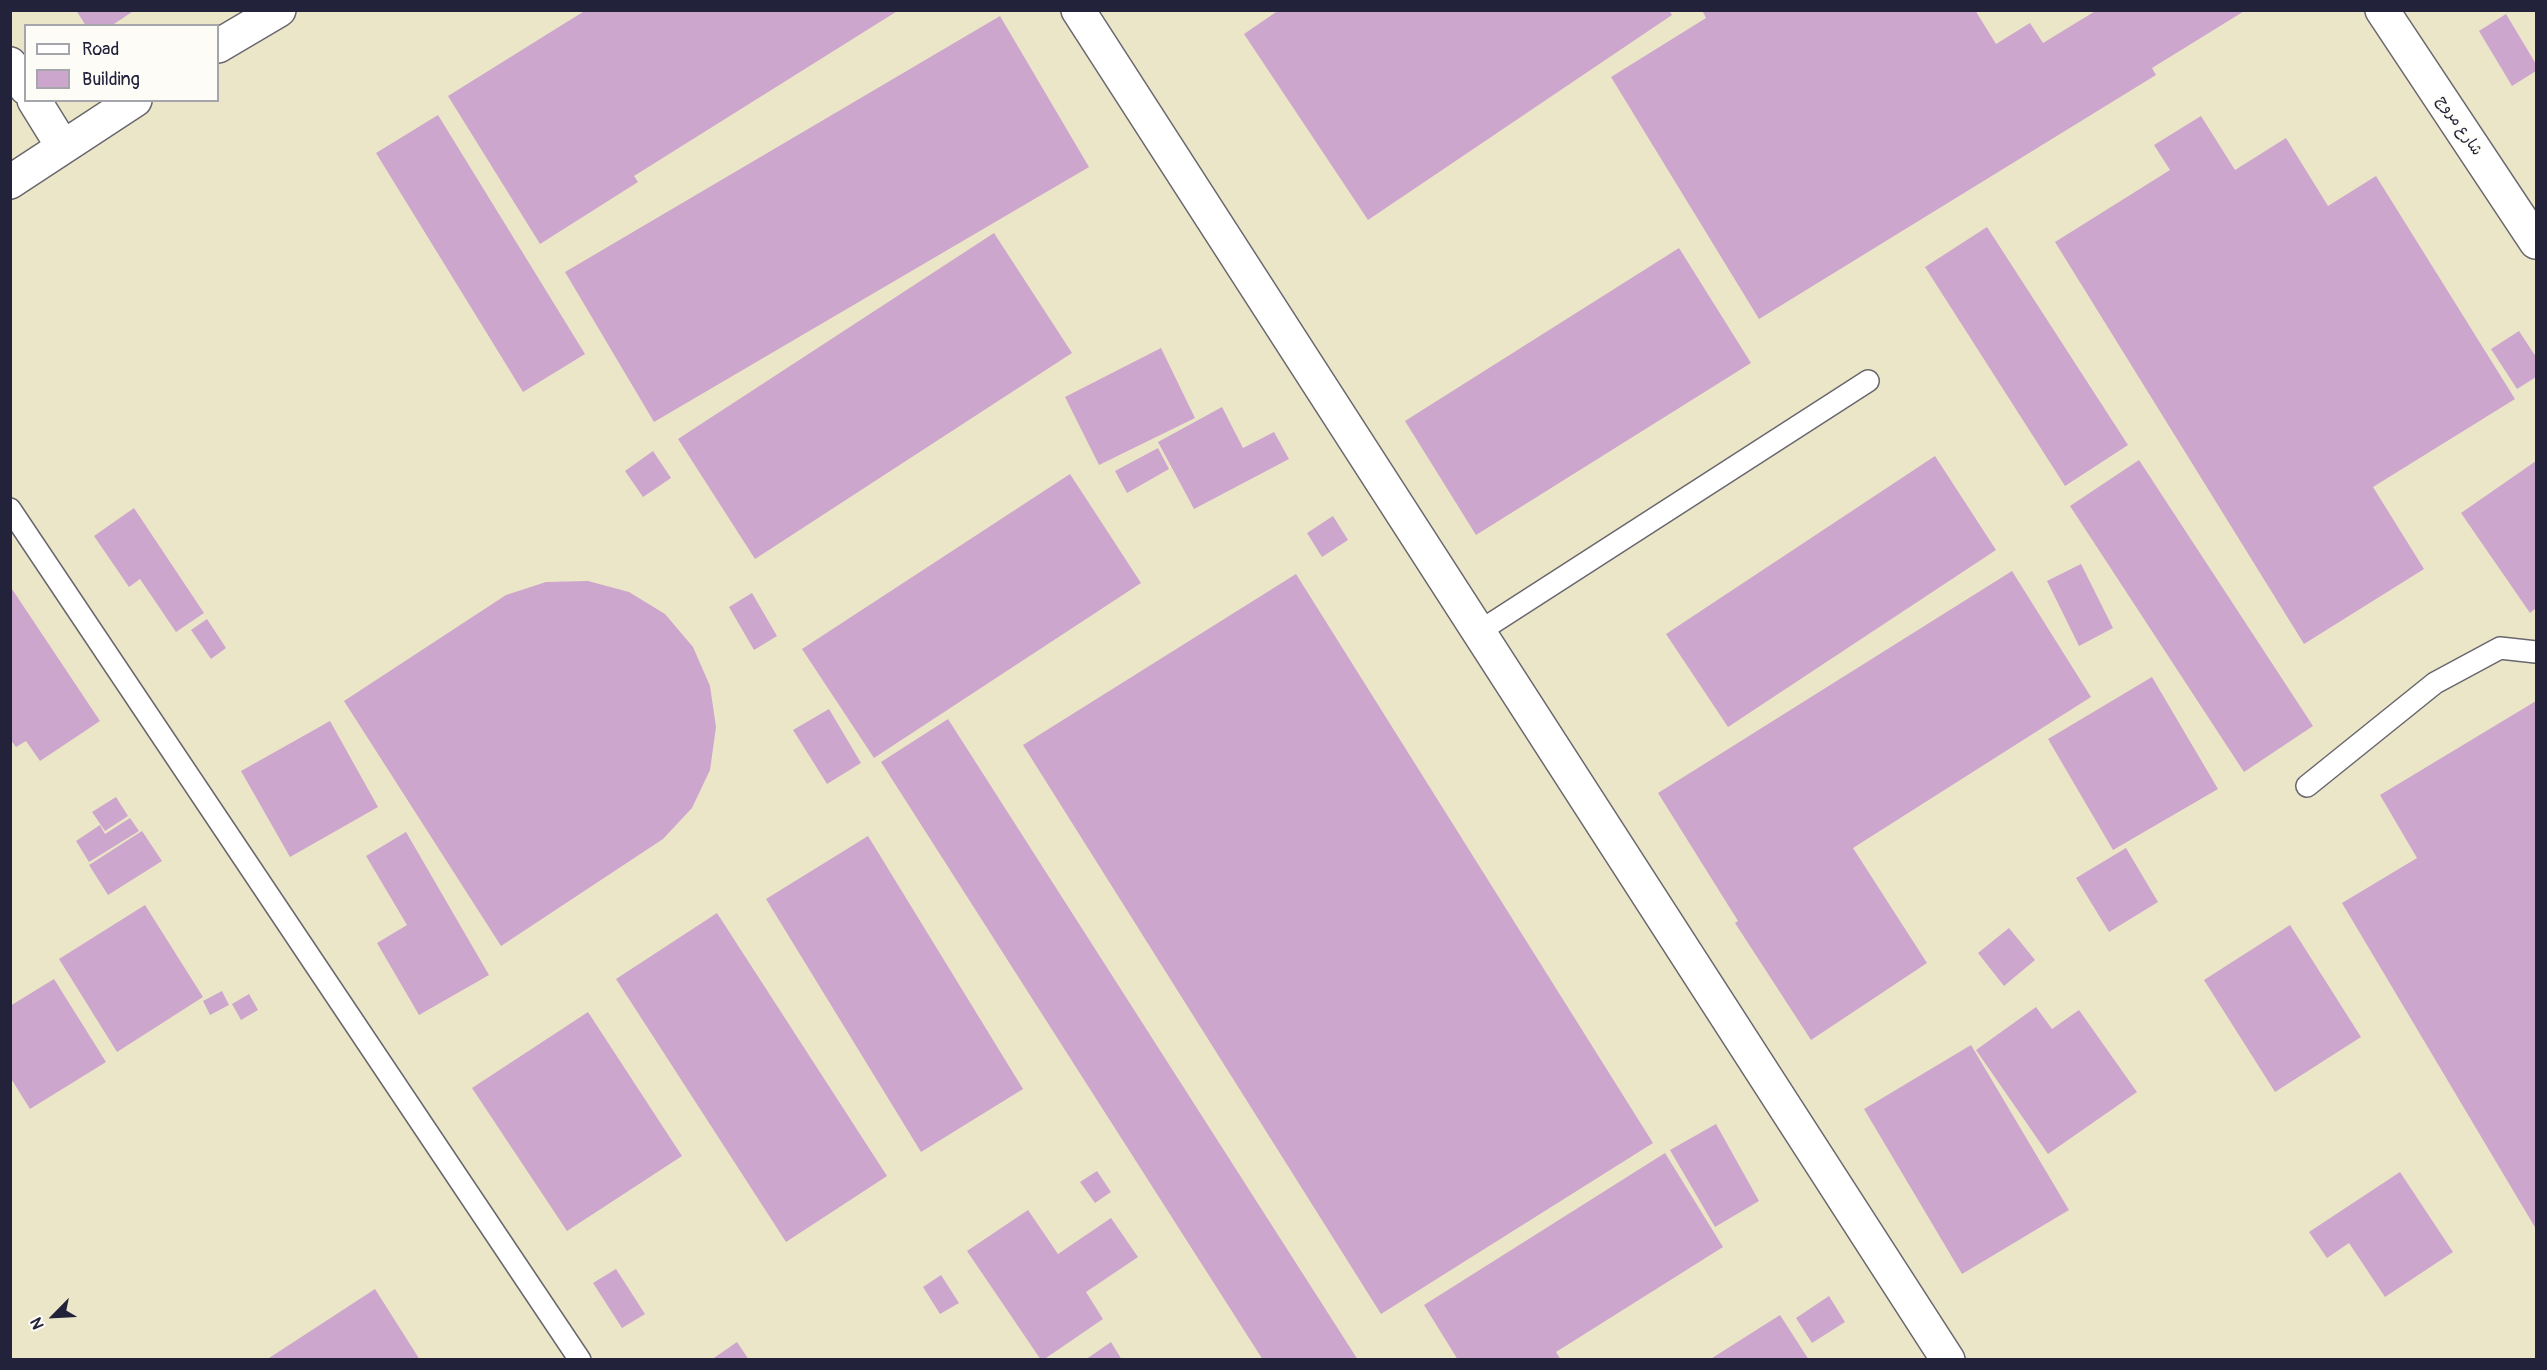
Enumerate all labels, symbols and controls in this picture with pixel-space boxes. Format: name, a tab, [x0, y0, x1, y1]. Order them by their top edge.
legend	[24, 24, 219, 102]
text: Road	[82, 38, 119, 61]
text: Building	[82, 68, 140, 91]
street label: شارع مروج	[2432, 93, 2486, 159]
north arrow	[24, 1286, 84, 1346]
text: N	[26, 1314, 49, 1332]

